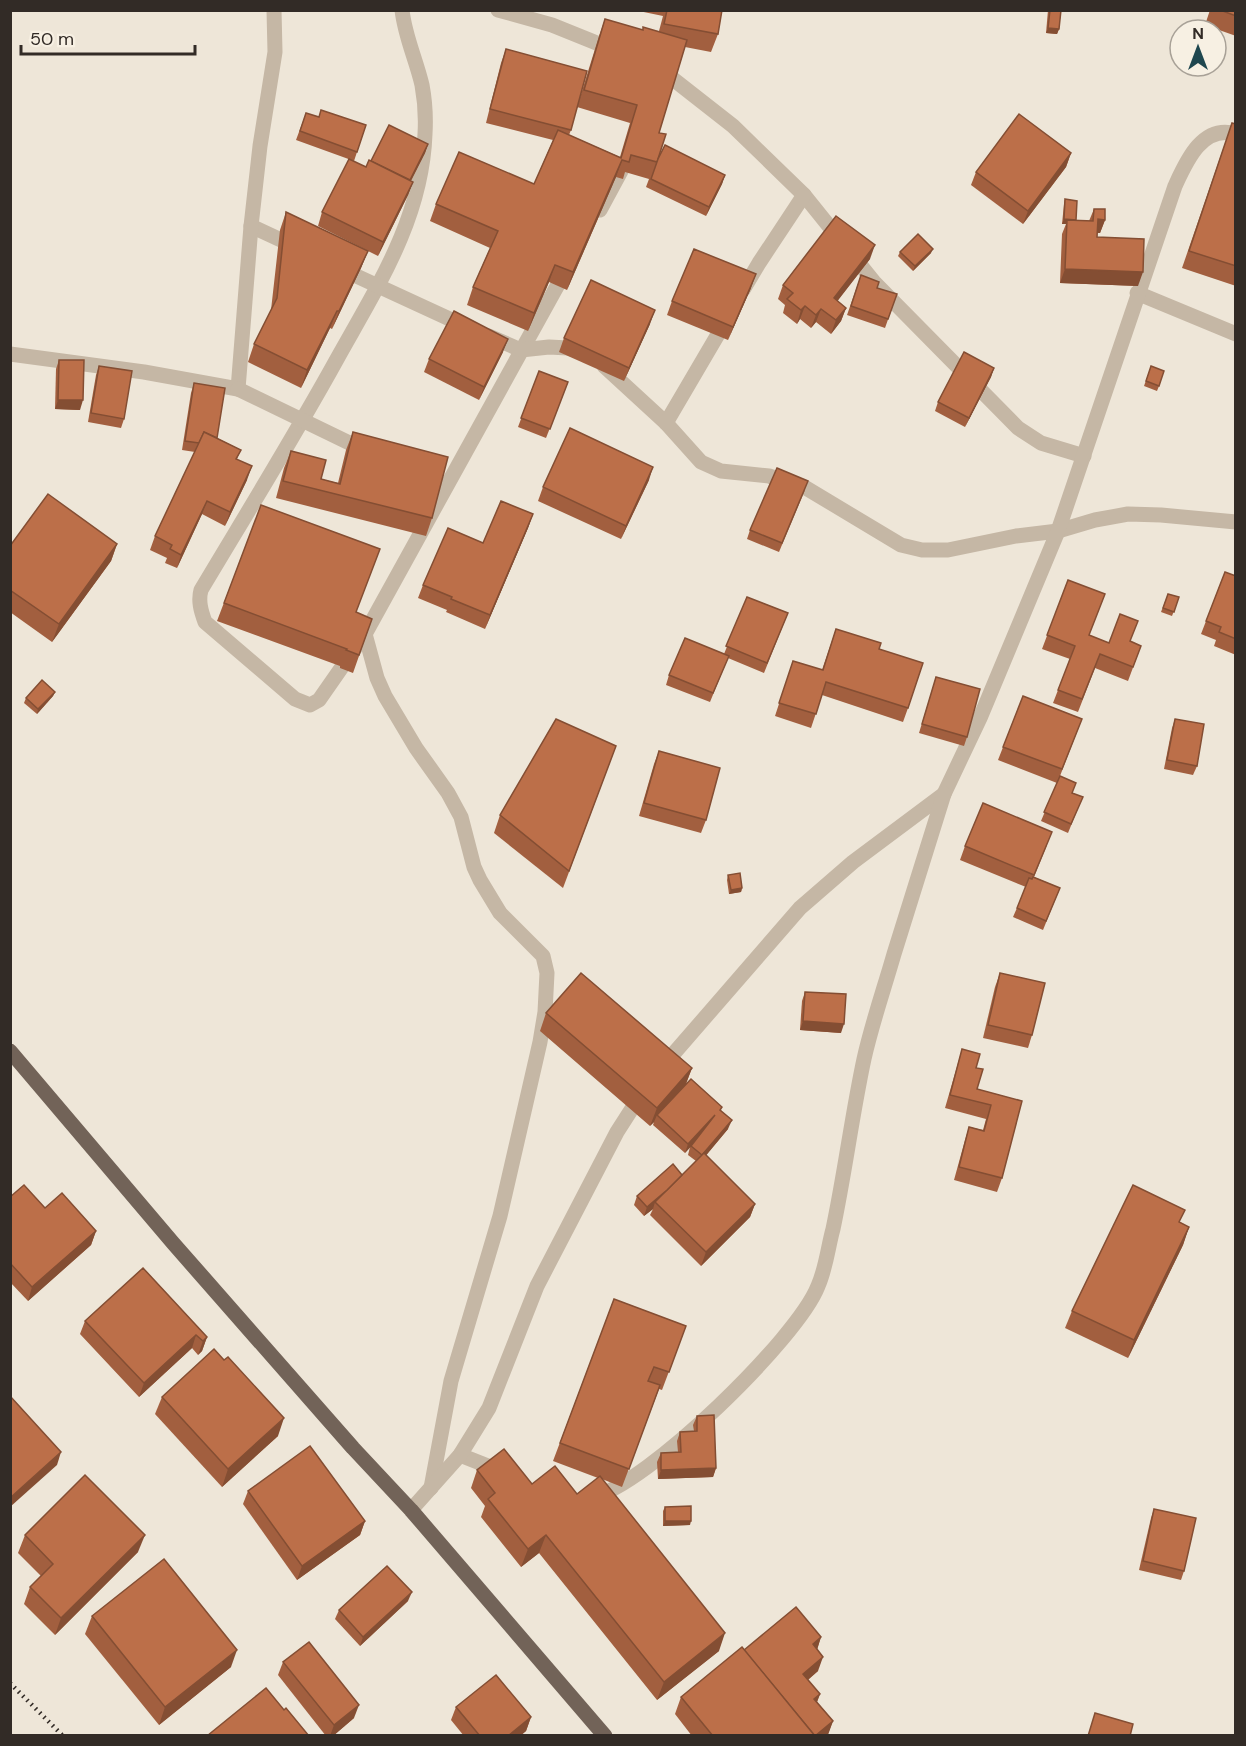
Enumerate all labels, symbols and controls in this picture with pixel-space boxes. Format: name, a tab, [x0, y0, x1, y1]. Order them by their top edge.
scale bar	[21, 18, 195, 56]
north arrow	[1168, 18, 1228, 78]
text: N	[1192, 23, 1204, 44]
text: 50 m	[30, 27, 74, 51]

